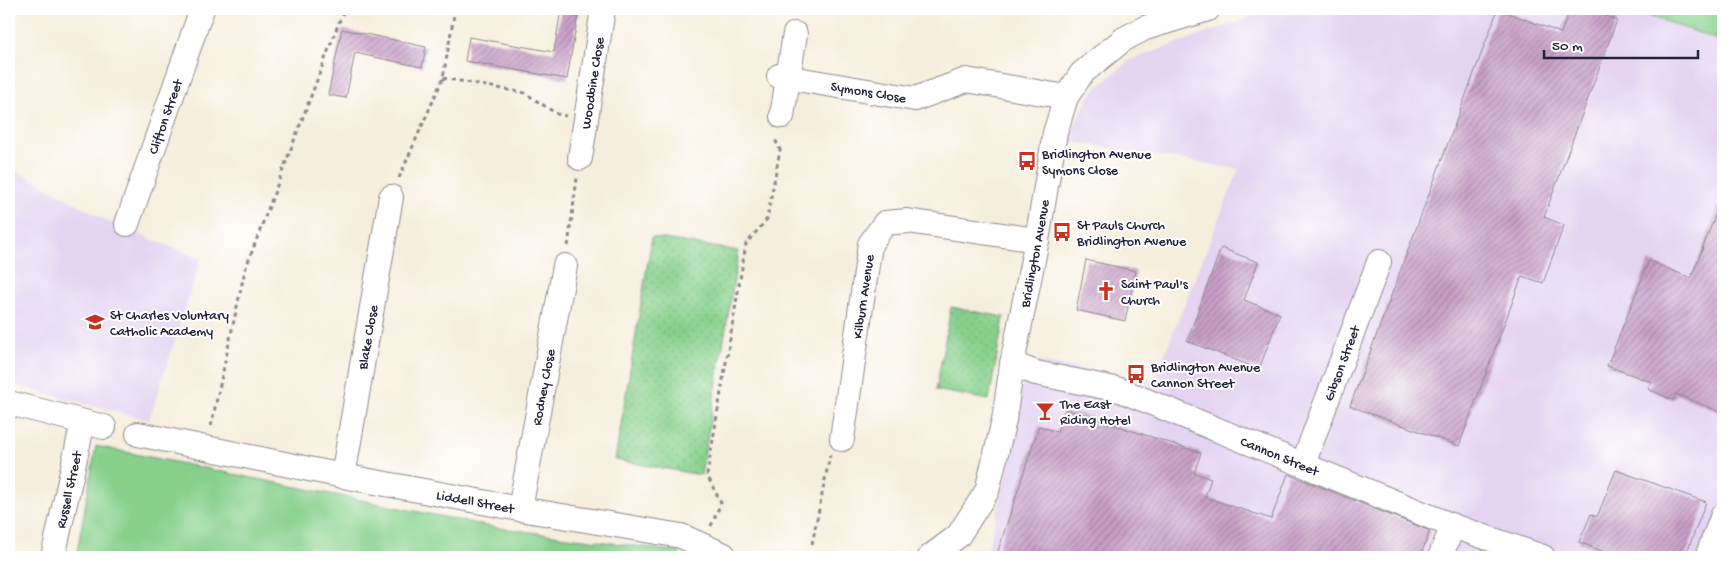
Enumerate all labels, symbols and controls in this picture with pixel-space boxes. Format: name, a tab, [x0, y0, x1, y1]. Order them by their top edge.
scale bar	[1544, 28, 1698, 60]
street label: Woodbine Close	[579, 35, 610, 130]
text: 50 m	[1552, 38, 1583, 56]
street label: Clifton Street	[146, 76, 188, 157]
street label: Symons Close	[829, 79, 908, 108]
place label: Bridlington Avenue Symons Close	[1041, 147, 1152, 180]
bus stop icon: Bridlington Avenue Symons Close	[1016, 150, 1038, 172]
street label: Bridlington Avenue	[1017, 198, 1055, 310]
place label: St Pauls Church Bridlington Avenue	[1076, 218, 1187, 251]
bus stop icon: St Pauls Church Bridlington Avenue	[1051, 221, 1073, 243]
street label: Kilburn Avenue	[850, 253, 880, 340]
place label: Saint Paul's Church	[1121, 277, 1189, 310]
church icon: Saint Paul's Church	[1095, 280, 1117, 302]
street label: Blake Close	[355, 303, 383, 372]
place label: St Charles Voluntary Catholic Academy	[110, 308, 229, 341]
school or university icon: St Charles Voluntary Catholic Academy	[84, 311, 106, 333]
street label: Gibson Street	[1321, 323, 1366, 404]
street label: Rodney Close	[530, 347, 561, 427]
place label: Bridlington Avenue Cannon Street	[1150, 360, 1261, 393]
bus stop icon: Bridlington Avenue Cannon Street	[1125, 363, 1147, 385]
place label: The East Riding Hotel	[1059, 397, 1131, 430]
bar icon: The East Riding Hotel	[1034, 400, 1056, 422]
street label: Cannon Street	[1237, 434, 1322, 482]
street label: Russell Street	[54, 449, 87, 530]
street label: Liddell Street	[435, 488, 517, 519]

